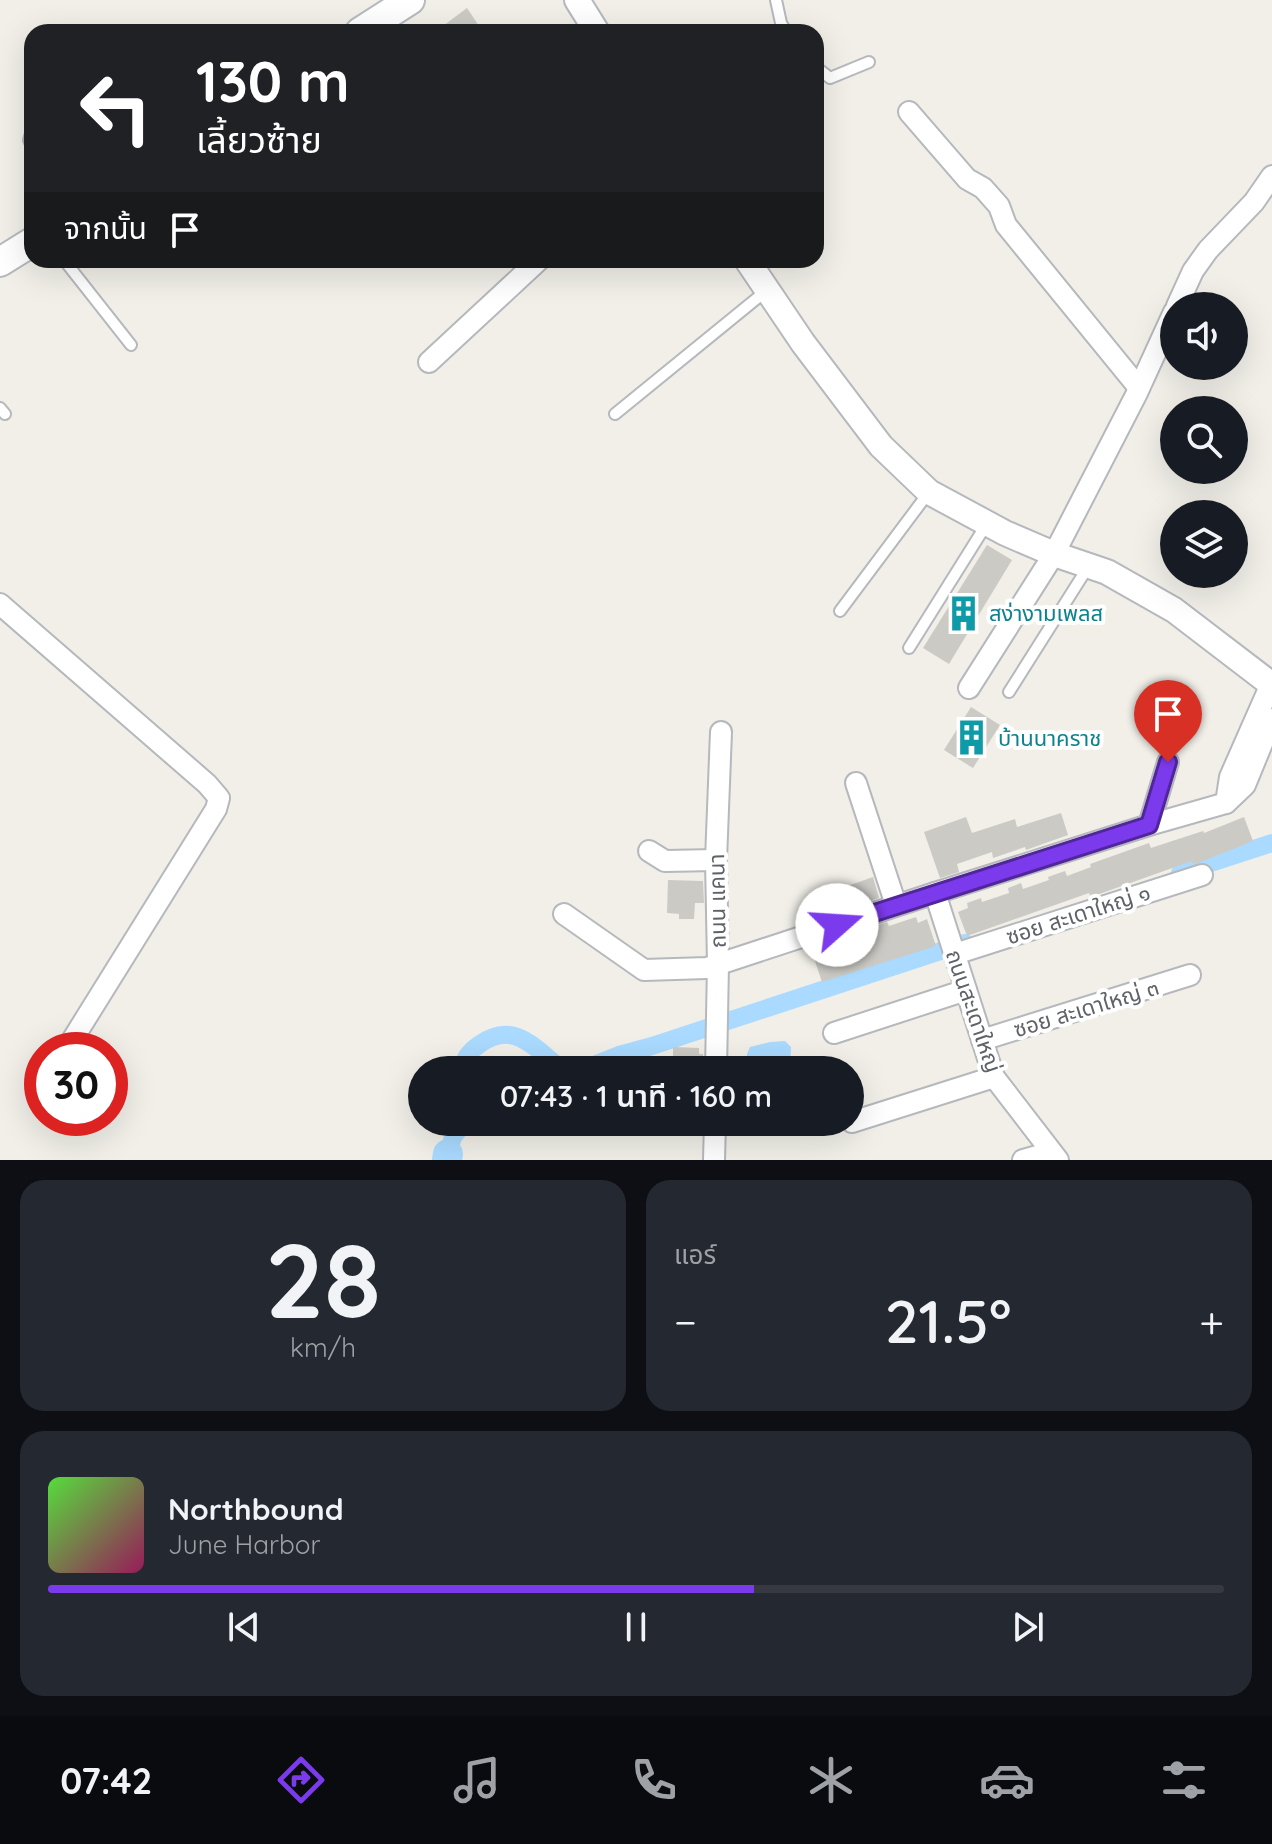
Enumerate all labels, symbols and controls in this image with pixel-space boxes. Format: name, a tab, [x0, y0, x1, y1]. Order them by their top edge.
text: 130 m	[196, 46, 350, 116]
icon: left	[64, 56, 168, 160]
text: เลี้ยวซ้าย	[196, 117, 322, 162]
icon: arrive	[163, 208, 207, 252]
text: จากนั้น	[64, 209, 147, 247]
map controls	[1160, 292, 1248, 588]
button: sound	[1160, 292, 1248, 380]
button: search	[1160, 396, 1248, 484]
button: layers	[1160, 500, 1248, 588]
building icon: สง่างามเพลส	[944, 594, 982, 632]
place label: สง่างามเพลส	[989, 599, 1103, 627]
pin	[1134, 680, 1202, 762]
icon: arrive	[1146, 692, 1190, 736]
building icon: บ้านนาคราช	[953, 719, 991, 757]
place label: บ้านนาคราช	[998, 724, 1101, 752]
street label: ถนน แคนา	[702, 854, 732, 948]
street label: ซอย สะเดาใหญ่ ๑	[1002, 878, 1154, 950]
position arrow	[795, 883, 879, 967]
street label: ถนนสะเดาใหญ่	[940, 946, 1008, 1076]
street label: ซอย สะเดาใหญ่ ๓	[1010, 973, 1162, 1043]
speed limit sign: 30	[24, 1032, 128, 1136]
text: 07:43 · 1 นาที · 160 m	[500, 1077, 772, 1115]
text: 28	[265, 1214, 381, 1344]
text: แอร์	[674, 1238, 716, 1271]
text: 21.5°	[885, 1283, 1011, 1358]
text: −	[674, 1294, 697, 1349]
text: +	[1199, 1294, 1224, 1349]
text: km/h	[290, 1331, 356, 1364]
text: Northbound	[168, 1490, 344, 1528]
text: June Harbor	[168, 1528, 320, 1561]
icon: previous	[222, 1605, 266, 1649]
icon: pause	[614, 1605, 658, 1649]
icon: next	[1006, 1605, 1050, 1649]
icon: directions	[273, 1752, 329, 1808]
icon: music	[449, 1752, 505, 1808]
icon: phone	[626, 1752, 682, 1808]
icon: climate	[803, 1752, 859, 1808]
icon: car	[979, 1752, 1035, 1808]
icon: filters	[1156, 1752, 1212, 1808]
text: 07:42	[60, 1758, 152, 1803]

